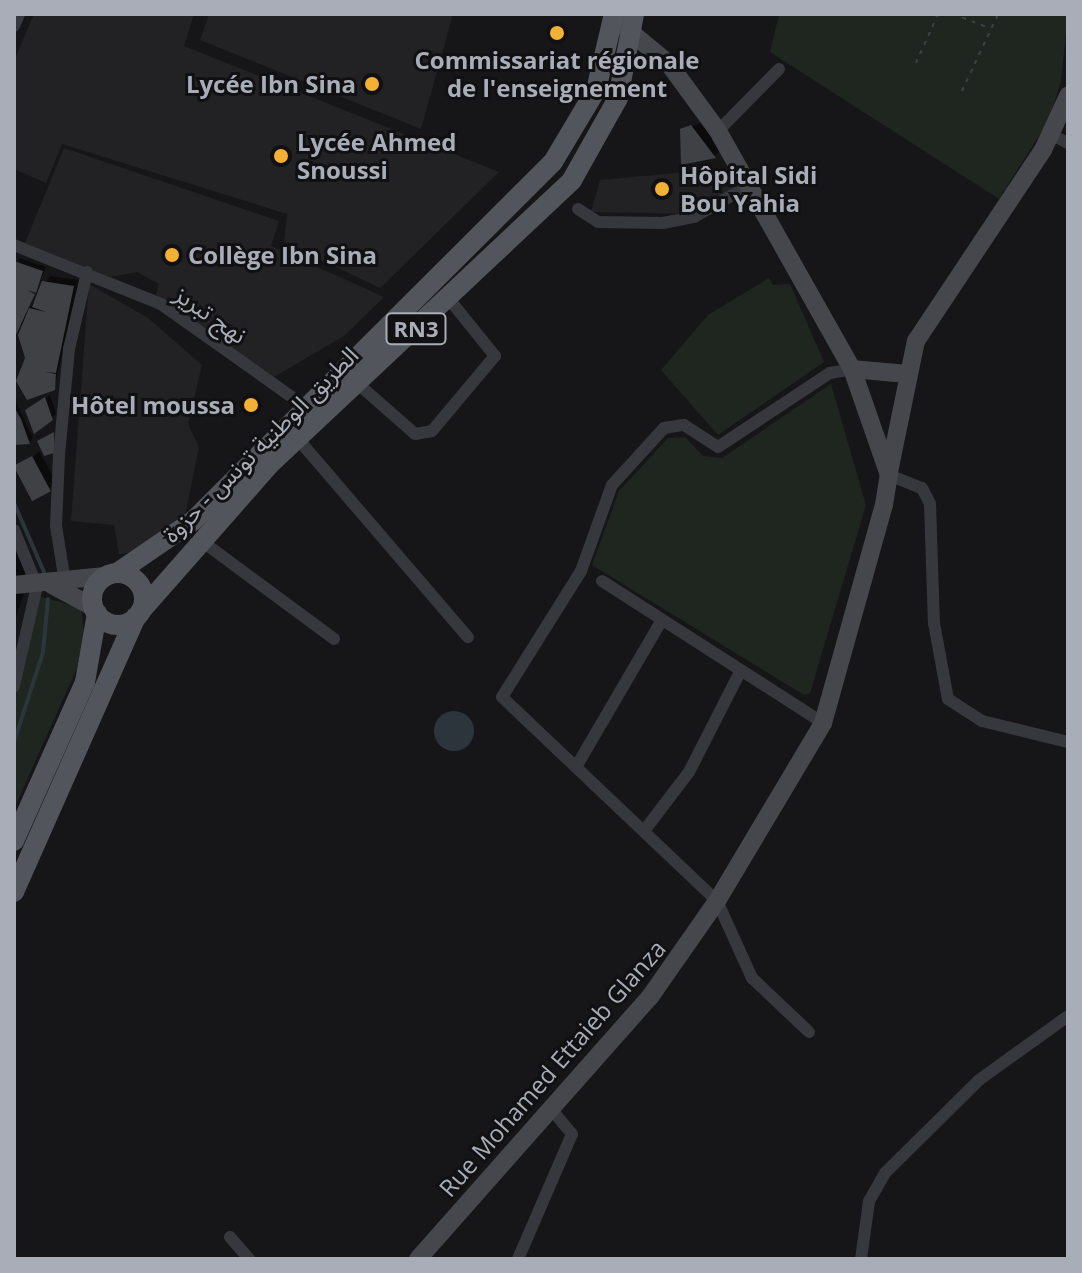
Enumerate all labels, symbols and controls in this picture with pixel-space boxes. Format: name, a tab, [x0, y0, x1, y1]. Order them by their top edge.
marker: Commissariat régionale de l'enseignement	[548, 24, 566, 42]
place label: Commissariat régionale de l'enseignement	[415, 46, 699, 102]
place label: Lycée Ibn Sina	[186, 70, 356, 98]
marker: Lycée Ibn Sina	[363, 75, 381, 93]
place label: Lycée Ahmed Snoussi	[297, 128, 456, 184]
marker: Lycée Ahmed Snoussi	[272, 147, 290, 165]
place label: Hôpital Sidi Bou Yahia	[680, 161, 817, 217]
marker: Hôpital Sidi Bou Yahia	[651, 178, 673, 200]
place label: Collège Ibn Sina	[188, 241, 377, 269]
marker: Collège Ibn Sina	[163, 246, 181, 264]
street label: نهج تبريز	[169, 279, 253, 349]
road number: RN3	[384, 311, 448, 347]
street label: الطريق الوطنية تونس - حزوة	[156, 340, 364, 548]
place label: Hôtel moussa	[71, 391, 235, 419]
marker: Hôtel moussa	[242, 396, 260, 414]
street label: Rue Mohamed Ettaieb Glanza	[433, 934, 671, 1202]

